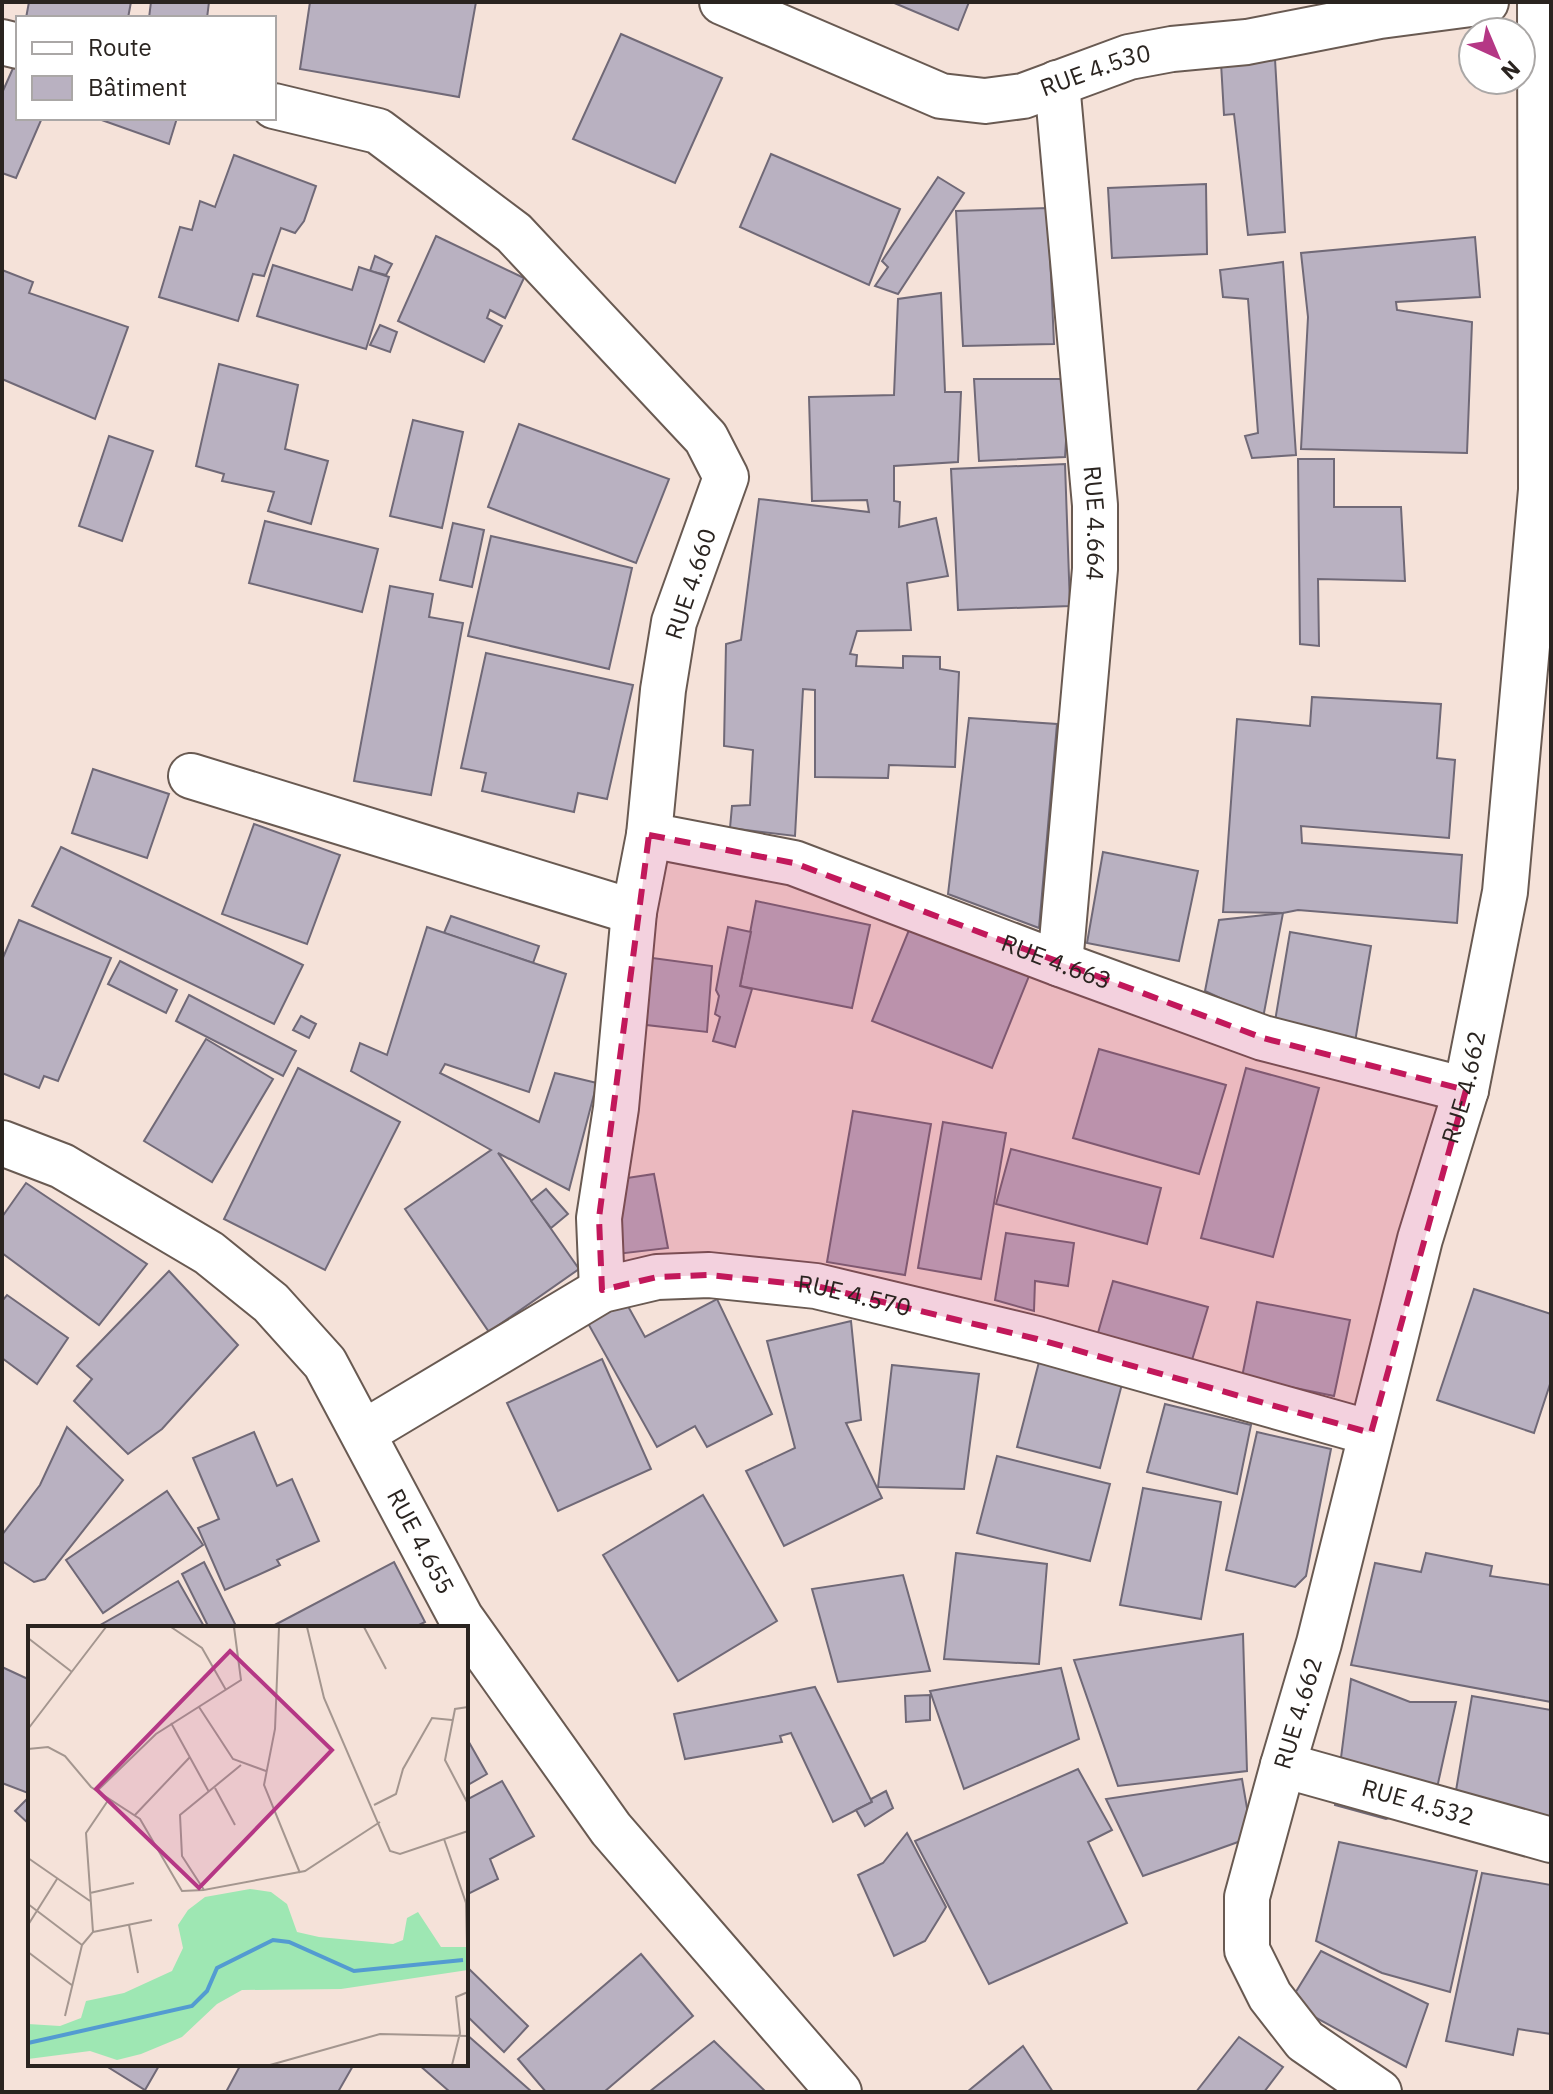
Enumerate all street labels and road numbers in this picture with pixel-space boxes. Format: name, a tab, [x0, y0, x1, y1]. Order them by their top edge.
street label: RUE 4.530	[1035, 36, 1153, 103]
street label: RUE 4.664	[1077, 464, 1112, 582]
street label: RUE 4.660	[657, 524, 723, 643]
street label: RUE 4.663	[997, 926, 1116, 996]
street label: RUE 4.662	[1433, 1028, 1492, 1147]
street label: RUE 4.570	[796, 1267, 914, 1323]
street label: RUE 4.655	[380, 1483, 462, 1600]
street label: RUE 4.662	[1266, 1653, 1329, 1773]
street label: RUE 4.532	[1358, 1771, 1478, 1833]

